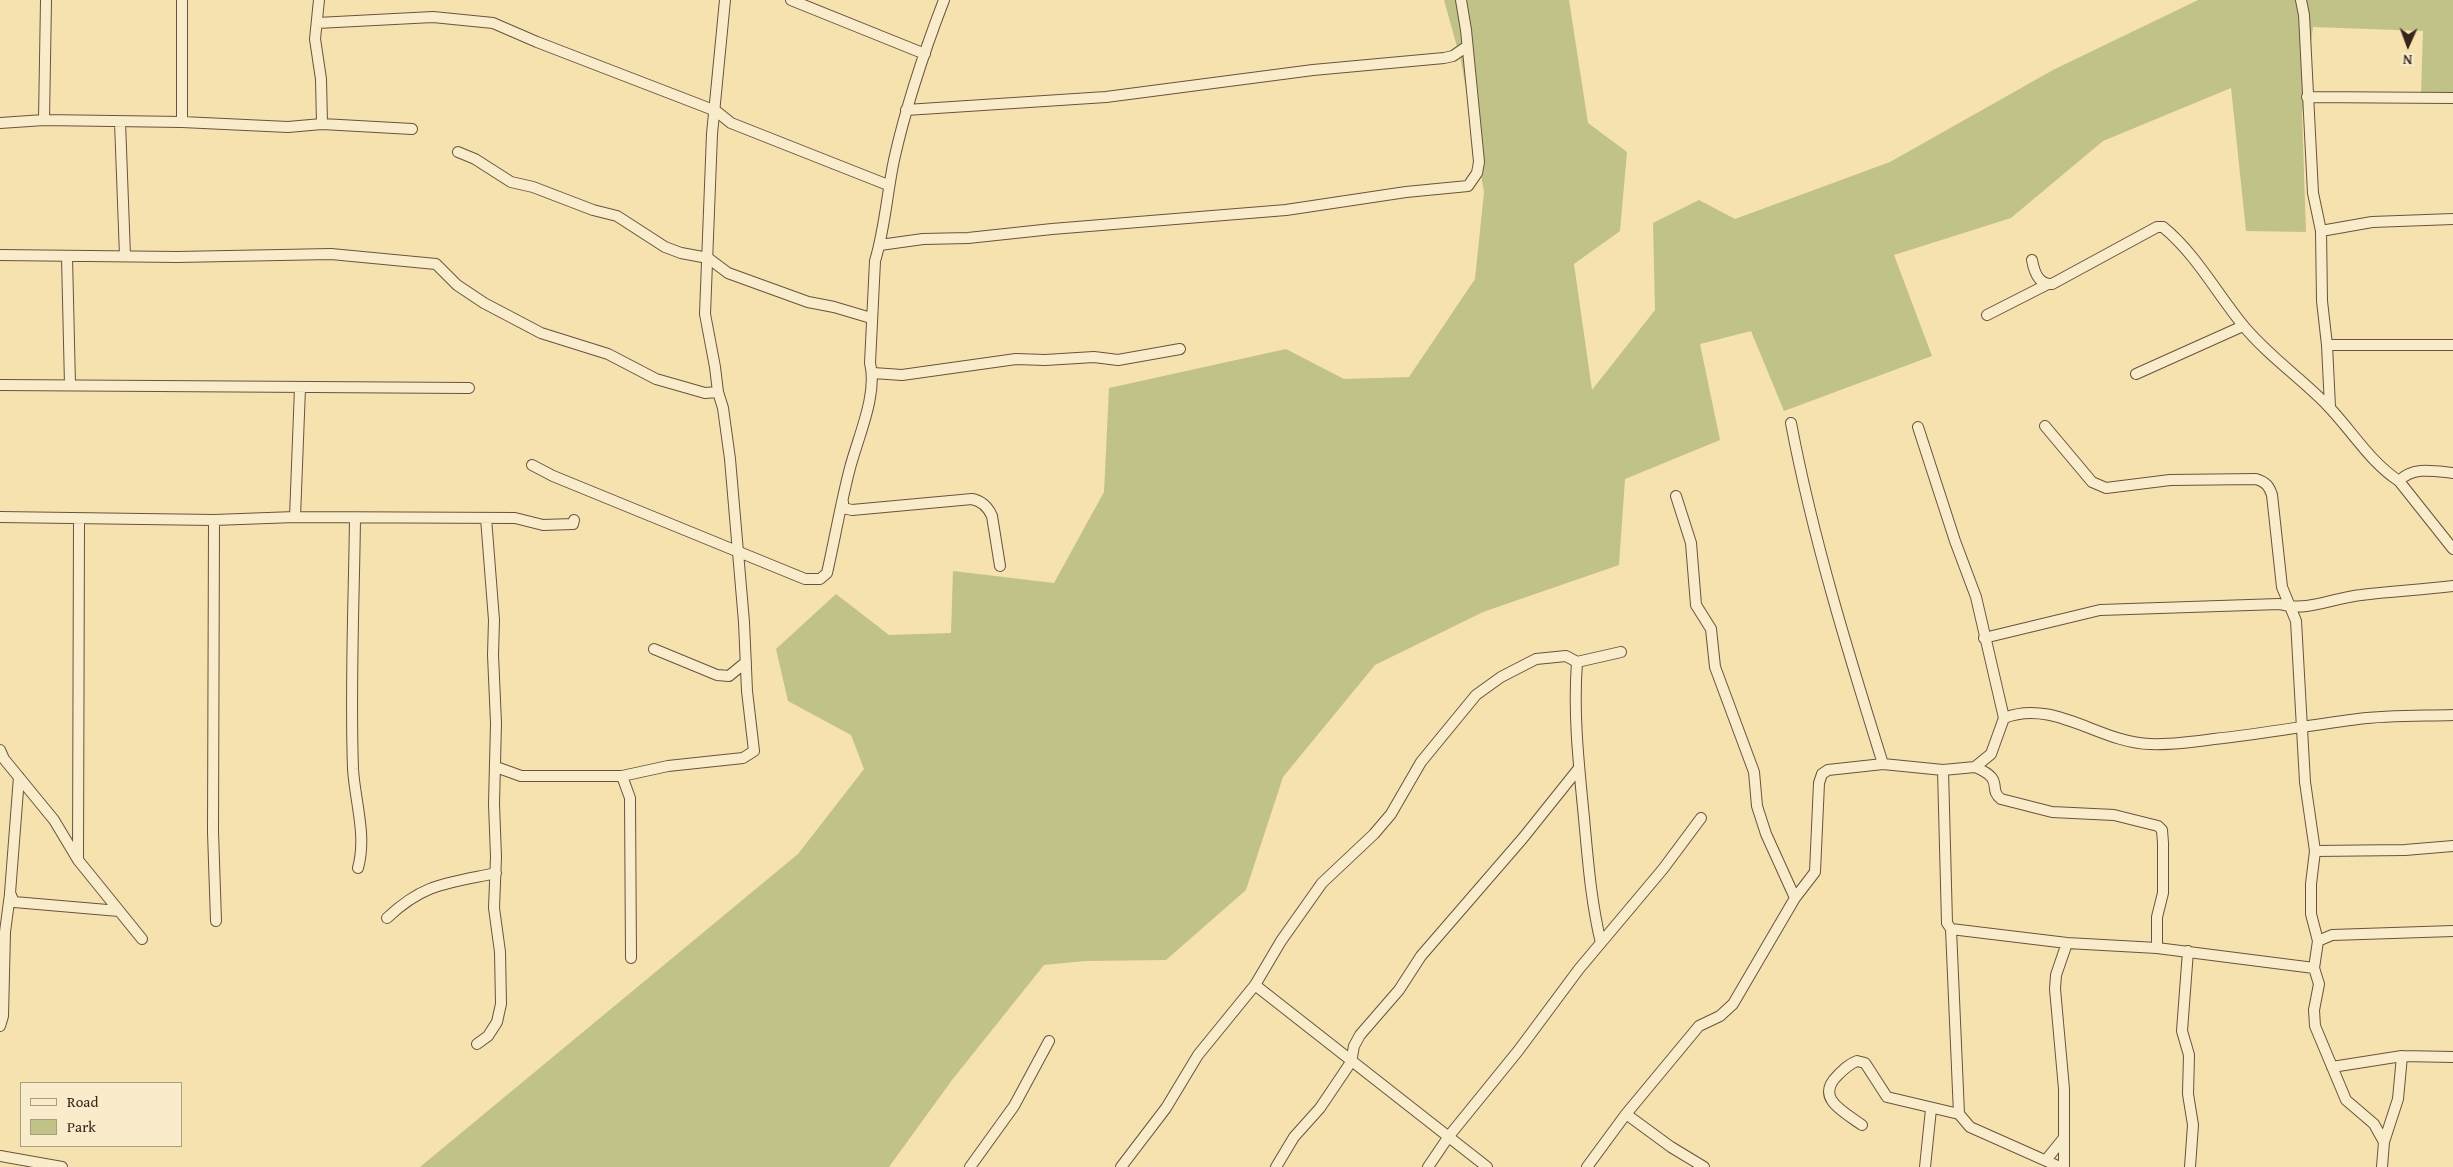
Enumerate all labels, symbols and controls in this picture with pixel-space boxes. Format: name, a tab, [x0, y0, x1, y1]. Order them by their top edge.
north arrow	[2383, 20, 2433, 70]
text: N	[2402, 50, 2413, 70]
legend	[20, 1082, 182, 1147]
text: Road	[67, 1091, 98, 1112]
text: Park	[67, 1116, 96, 1137]

